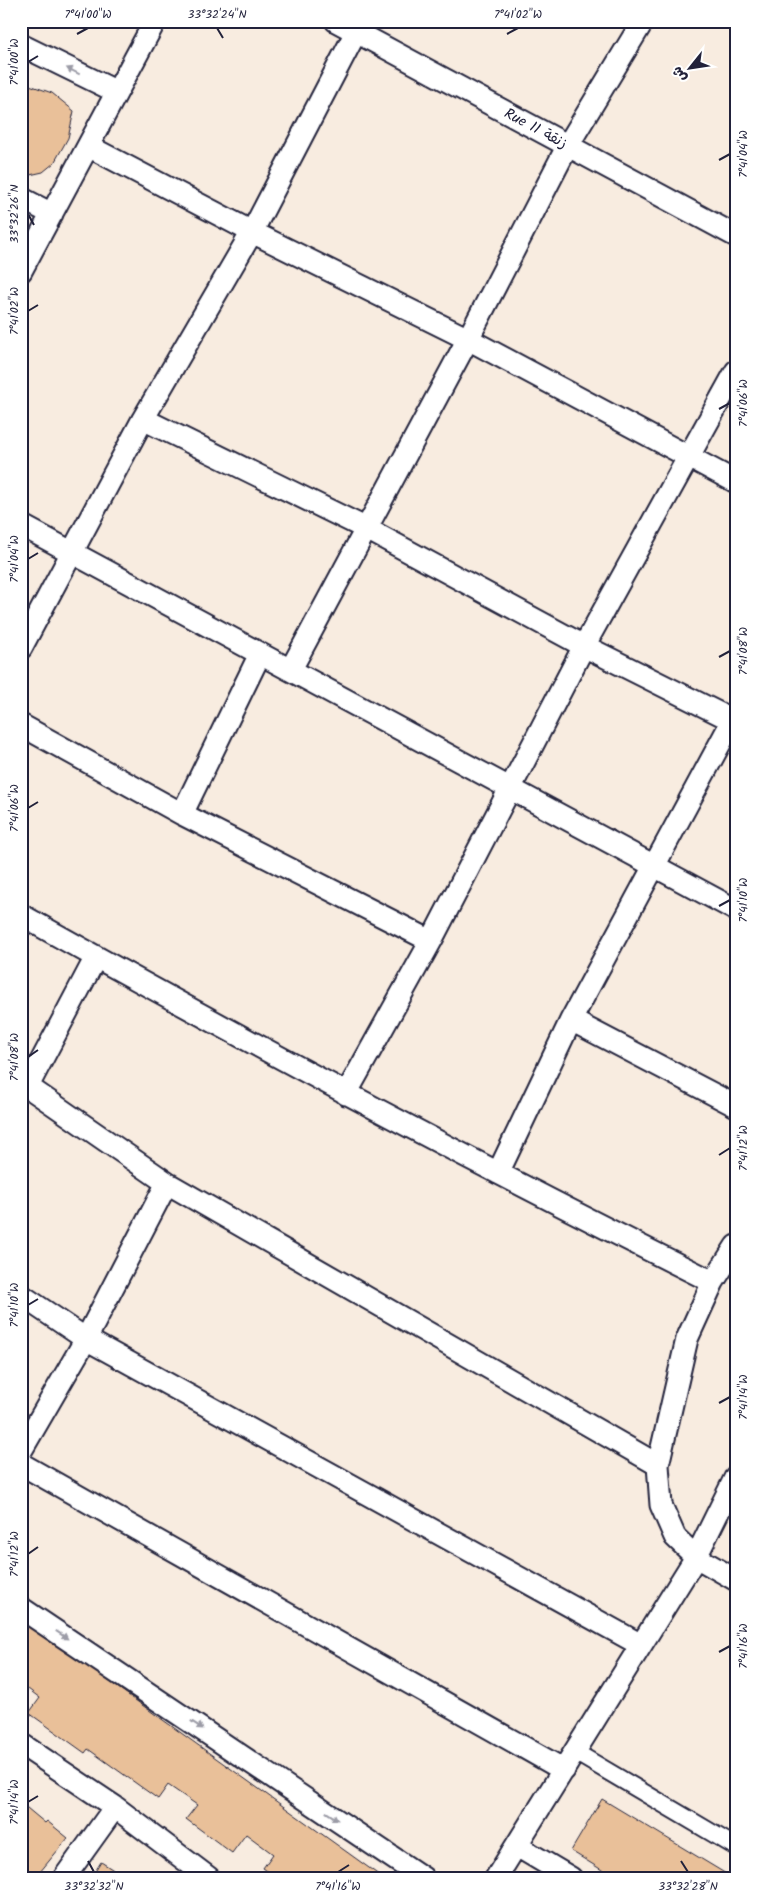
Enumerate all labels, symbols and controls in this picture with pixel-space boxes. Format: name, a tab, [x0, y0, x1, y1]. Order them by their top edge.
text: 7°41'00"W	[64, 5, 112, 24]
text: 33°32'24"N	[187, 5, 247, 24]
text: 7°41'02"W	[494, 5, 542, 24]
text: 7°41'00"W	[5, 38, 24, 86]
north arrow	[664, 42, 714, 92]
text: ش	[666, 62, 693, 86]
one-way arrow	[66, 66, 80, 74]
street label: Rue 11 زنقة	[500, 102, 572, 156]
text: 7°41'04"W	[734, 130, 753, 178]
text: 33°32'26"N	[5, 184, 24, 244]
text: 7°41'02"W	[5, 287, 24, 335]
text: 7°41'06"W	[734, 379, 753, 427]
text: 7°41'04"W	[5, 535, 24, 583]
text: 7°41'08"W	[734, 627, 753, 675]
text: 7°41'06"W	[5, 784, 24, 832]
text: 7°41'10"W	[734, 878, 753, 922]
text: 7°41'08"W	[5, 1033, 24, 1081]
text: 7°41'12"W	[734, 1125, 753, 1171]
text: 7°41'10"W	[5, 1283, 24, 1327]
text: 7°41'14"W	[734, 1374, 753, 1420]
text: 7°41'12"W	[5, 1531, 24, 1577]
text: 7°41'16"W	[734, 1623, 753, 1669]
one-way arrow	[55, 1630, 68, 1640]
one-way arrow	[190, 1721, 203, 1730]
text: 7°41'14"W	[5, 1779, 24, 1825]
one-way arrow	[325, 1811, 338, 1821]
text: 33°32'32"N	[64, 1877, 124, 1896]
text: 7°41'16"W	[315, 1877, 361, 1896]
text: 33°32'28"N	[658, 1877, 718, 1896]

